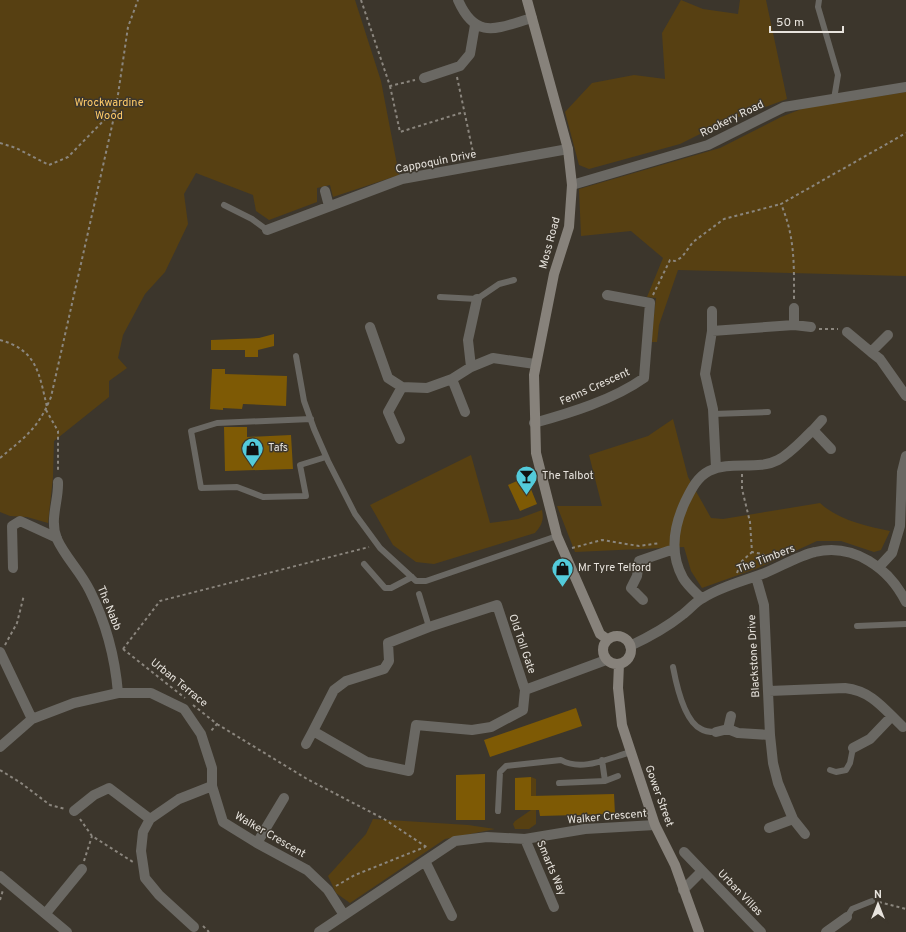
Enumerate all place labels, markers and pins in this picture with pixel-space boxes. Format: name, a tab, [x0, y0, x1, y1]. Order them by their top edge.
shop icon: Tafs	[239, 435, 265, 468]
place label: Tafs	[268, 441, 288, 455]
bar icon: The Talbot	[513, 463, 539, 496]
place label: The Talbot	[542, 469, 594, 483]
shop icon: Mr Tyre Telford	[549, 555, 575, 588]
place label: Mr Tyre Telford	[578, 561, 651, 575]

